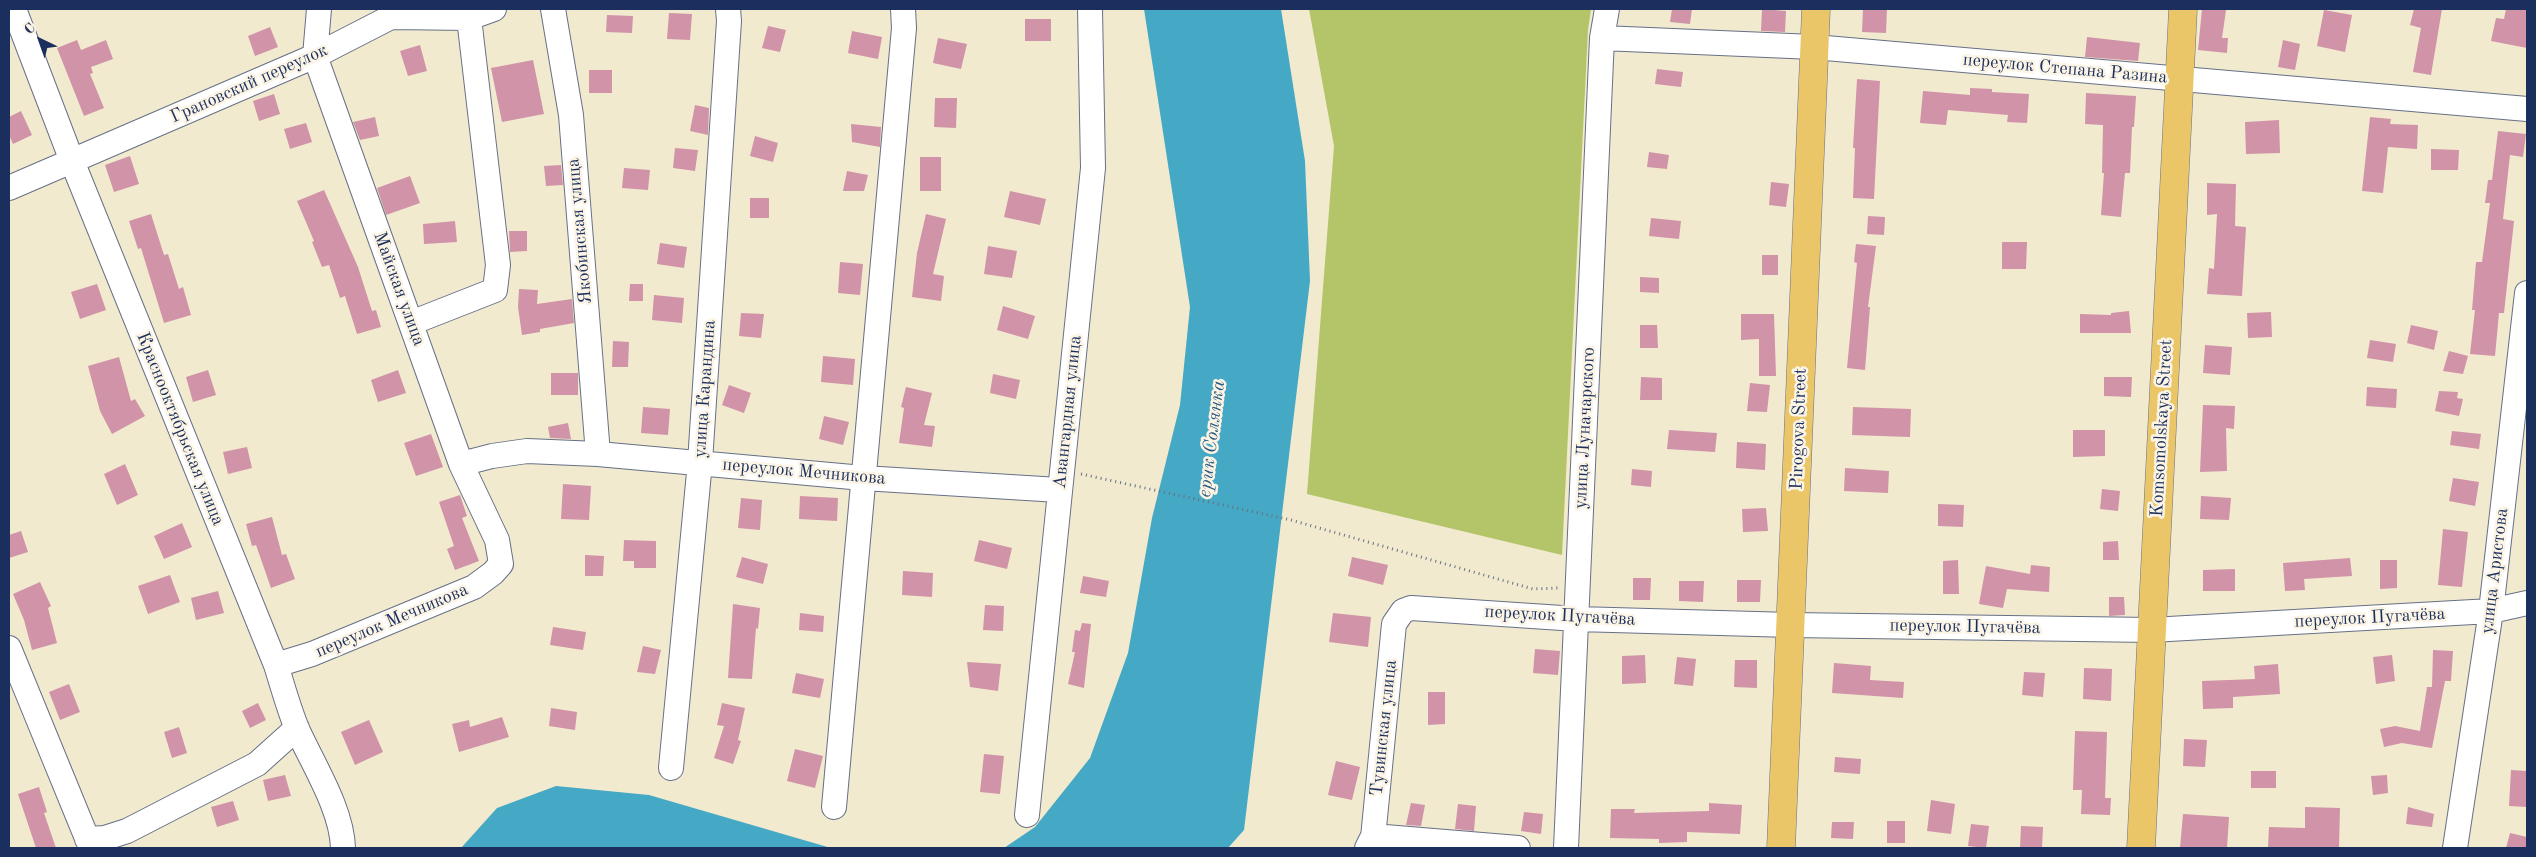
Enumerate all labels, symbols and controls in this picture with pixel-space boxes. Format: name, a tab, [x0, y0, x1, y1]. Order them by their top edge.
north arrow	[15, 15, 65, 65]
text: С	[22, 21, 38, 37]
street label: Грановский переулок	[167, 40, 331, 128]
street label: переулок Степана Разина	[1962, 49, 2168, 89]
street label: Якобинская улица	[563, 157, 597, 305]
street label: Майская улица	[368, 229, 430, 349]
street label: улица Карандина	[689, 319, 721, 459]
street label: Краснооктябрьская улица	[131, 329, 229, 529]
street label: Авангардная улица	[1049, 334, 1087, 490]
street label: Komsomolskaya Street	[2147, 339, 2177, 517]
street label: улица Луначарского	[1570, 346, 1600, 510]
street label: Pirogova Street	[1786, 368, 1812, 490]
water label: ерик Солянка	[1194, 379, 1230, 499]
street label: переулок Мечникова	[721, 454, 887, 490]
street label: улица Аристова	[2477, 507, 2513, 635]
street label: переулок Мечникова	[312, 579, 472, 663]
street label: переулок Пугачёва	[1484, 601, 1636, 631]
street label: переулок Пугачёва	[2294, 603, 2446, 633]
street label: переулок Пугачёва	[1889, 615, 2041, 639]
street label: Тувинская улица	[1366, 659, 1402, 797]

